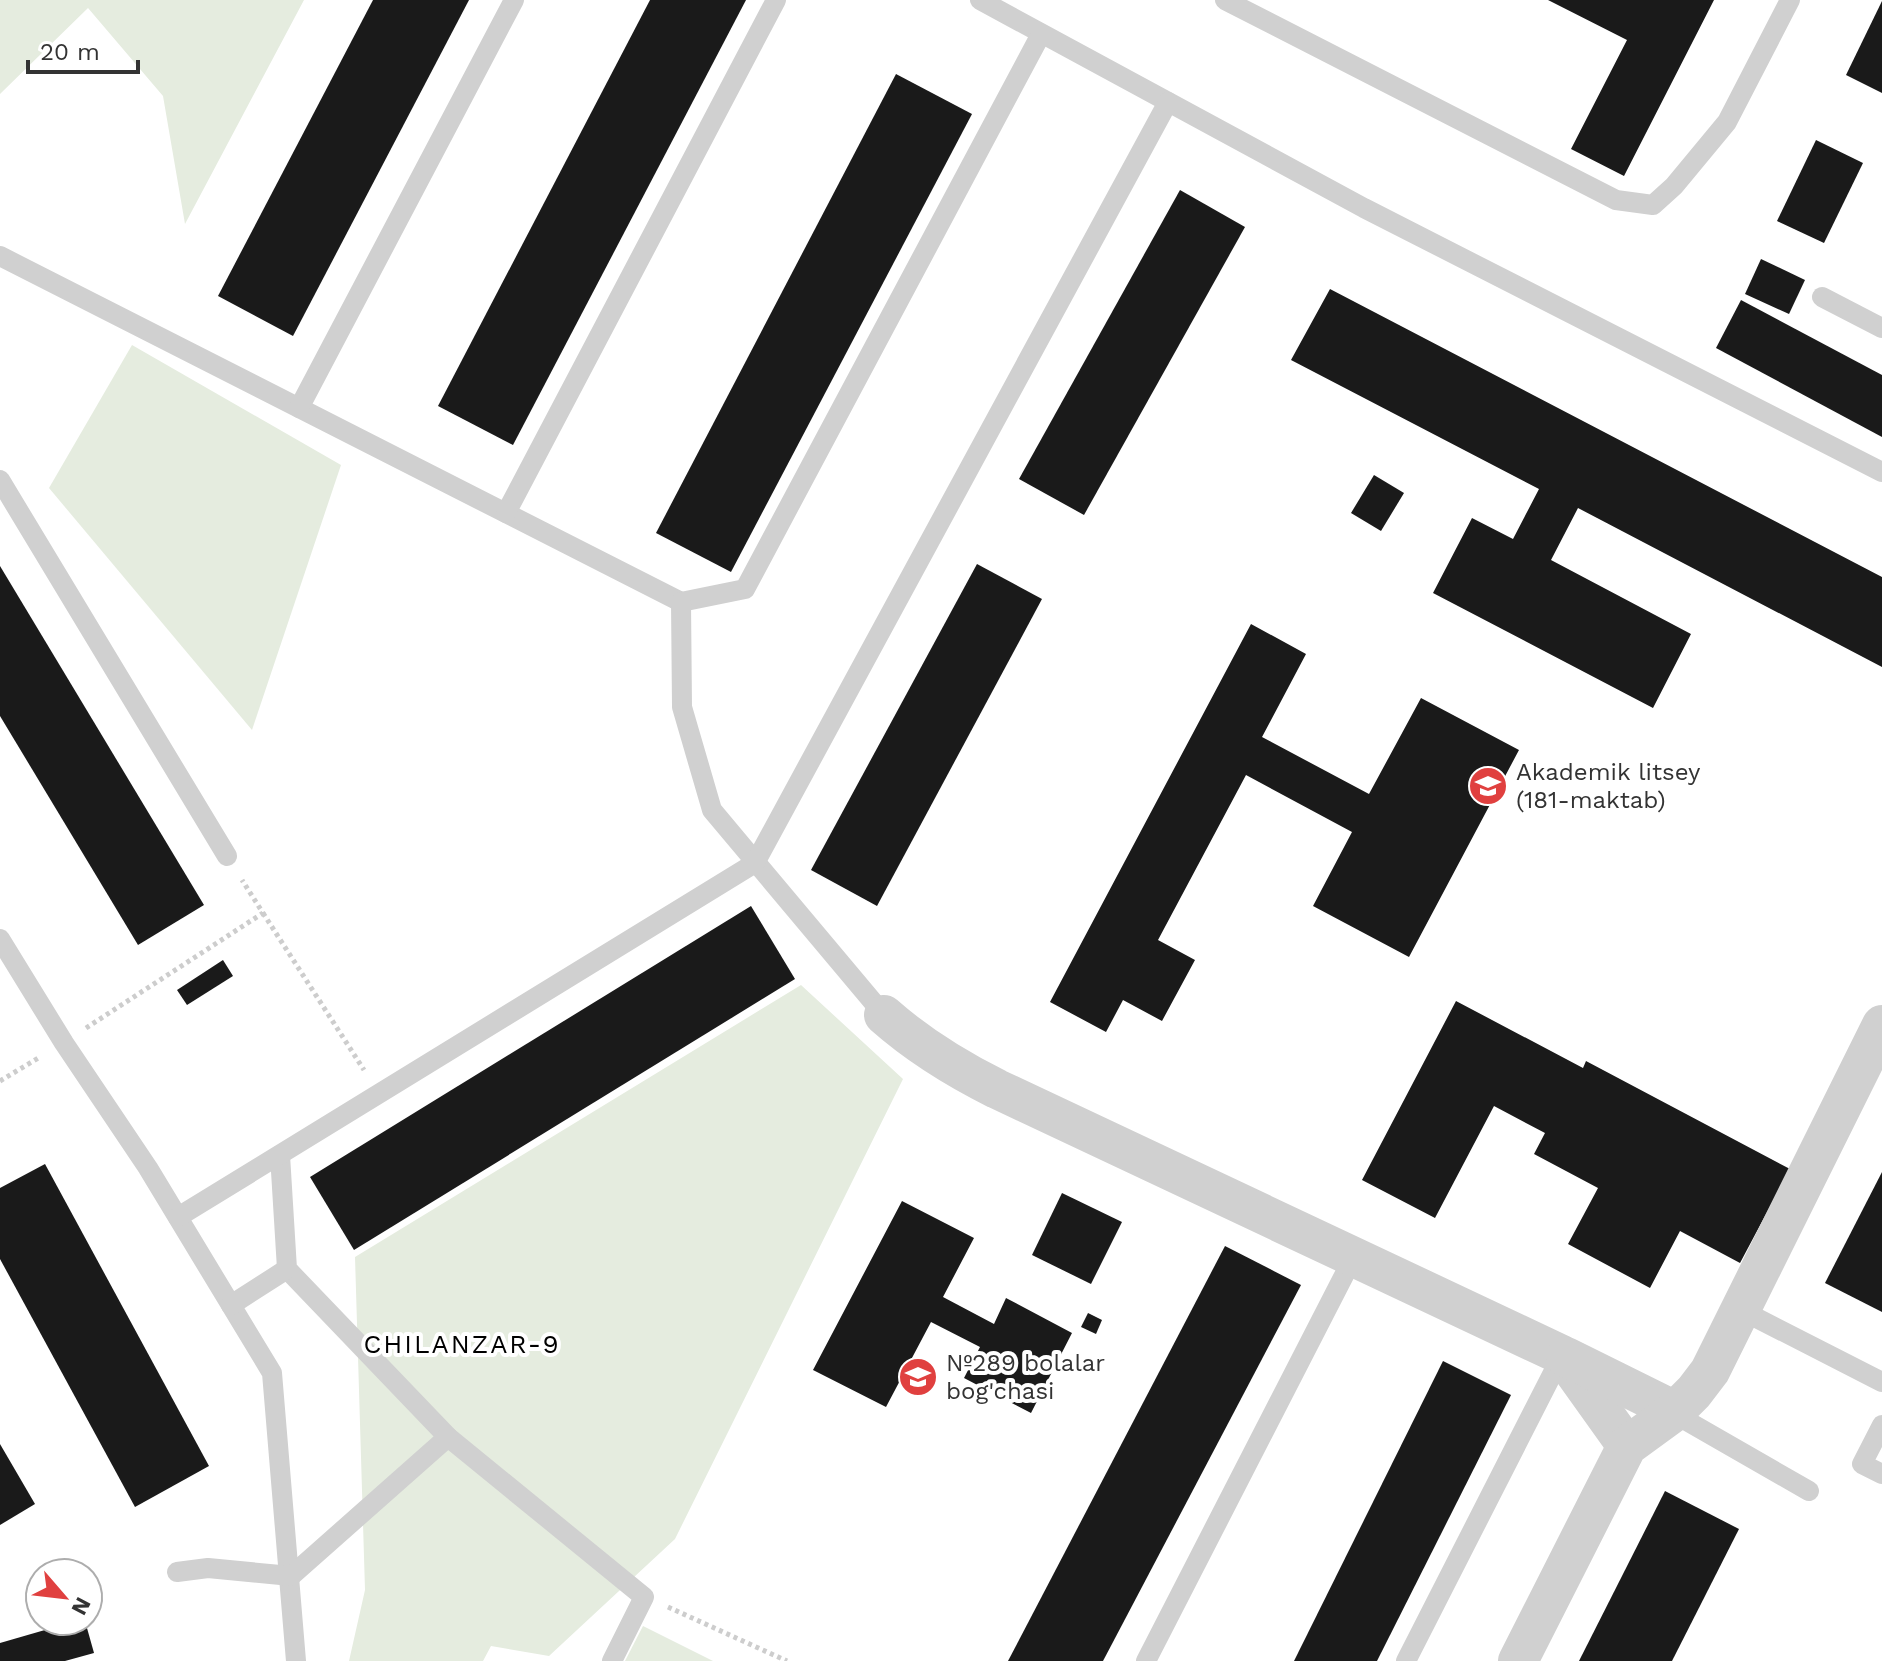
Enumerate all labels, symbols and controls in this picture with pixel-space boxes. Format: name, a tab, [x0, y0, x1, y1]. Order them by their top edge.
scale bar	[28, 24, 138, 74]
text: 20 m	[40, 38, 100, 66]
place label: Akademik litsey (181-maktab)	[1516, 758, 1701, 814]
school or university icon: Akademik litsey (181-maktab)	[1467, 765, 1509, 807]
district label: CHILANZAR-9	[363, 1329, 561, 1359]
place label: №289 bolalar bog'chasi	[946, 1349, 1105, 1405]
school or university icon: №289 bolalar bog'chasi	[897, 1356, 939, 1398]
north arrow	[24, 1557, 104, 1637]
text: N	[66, 1593, 96, 1619]

